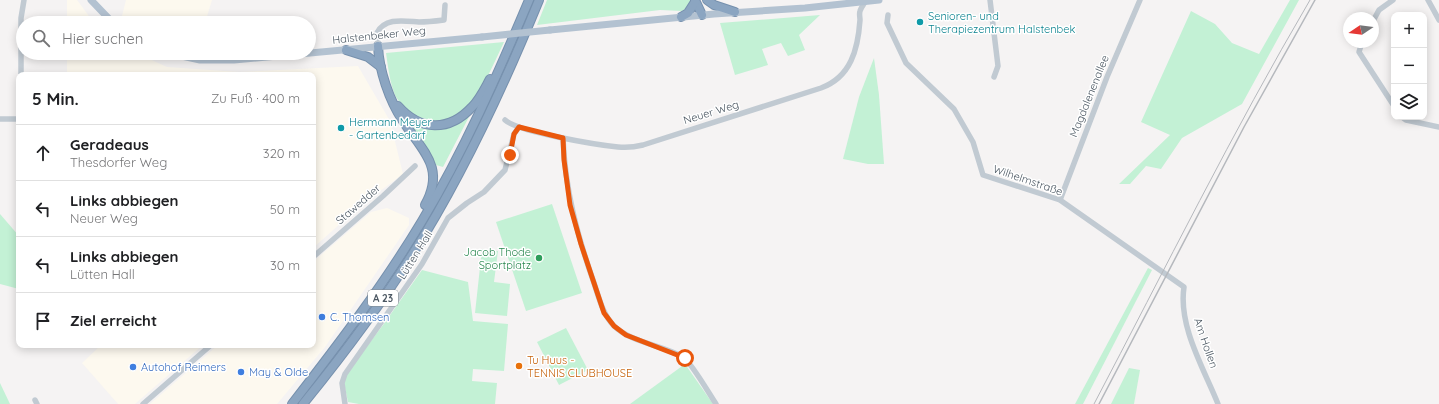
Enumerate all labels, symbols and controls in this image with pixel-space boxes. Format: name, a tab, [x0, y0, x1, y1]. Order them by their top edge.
place label: Senioren- und Therapiezentrum Halstenbek	[928, 9, 1076, 36]
north arrow	[1343, 12, 1379, 48]
map controls	[1391, 12, 1427, 120]
button: +	[1391, 12, 1427, 48]
search box	[16, 16, 316, 60]
marker: Senioren- und Therapiezentrum Halstenbek	[915, 17, 925, 27]
street label: Halstenbeker Weg	[332, 23, 426, 47]
icon: search	[30, 27, 52, 49]
text: Hier suchen	[62, 29, 143, 48]
button: −	[1391, 48, 1427, 84]
street label: Magdalenenallee	[1066, 53, 1112, 139]
button: layers	[1391, 84, 1427, 120]
text: 5 Min.	[32, 88, 79, 109]
text: Zu Fuß · 400 m	[211, 90, 300, 106]
street label: Neuer Weg	[681, 97, 741, 127]
place label: Hermann Meyer - Gartenbedarf	[349, 115, 432, 142]
marker: Hermann Meyer - Gartenbedarf	[336, 123, 346, 133]
text: Geradeaus	[70, 135, 149, 154]
icon: ahead	[32, 142, 54, 164]
text: 320 m	[263, 145, 300, 161]
route end	[501, 146, 519, 164]
text: Thesdorfer Weg	[70, 154, 167, 170]
street label: Wilhelmstraße	[991, 161, 1065, 199]
street label: Stawedder	[333, 180, 384, 227]
text: Links abbiegen	[70, 191, 178, 210]
icon: left	[32, 198, 54, 220]
text: 50 m	[270, 201, 300, 217]
text: Neuer Weg	[70, 210, 138, 226]
street label: Lütten Hall	[395, 228, 435, 282]
place label: Jacob Thode Sportplatz	[464, 245, 531, 272]
text: Links abbiegen	[70, 247, 178, 266]
marker: Jacob Thode Sportplatz	[534, 253, 544, 263]
icon: left	[32, 254, 54, 276]
text: 30 m	[270, 257, 300, 273]
text: Lütten Hall	[70, 266, 135, 282]
road number: A 23	[368, 290, 398, 306]
icon: arrive	[32, 310, 54, 332]
place label: C. Thomsen	[330, 310, 389, 324]
text: Ziel erreicht	[70, 311, 157, 330]
marker: C. Thomsen	[317, 312, 327, 322]
street label: Am Hollen	[1191, 316, 1221, 370]
route start	[676, 349, 694, 367]
place label: Tu Huus - TENNIS CLUBHOUSE	[527, 353, 632, 380]
place label: Autohof Reimers	[141, 360, 226, 374]
marker: Tu Huus - TENNIS CLUBHOUSE	[514, 361, 524, 371]
marker: Autohof Reimers	[128, 362, 138, 372]
place label: May & Olde	[249, 365, 308, 379]
marker: May & Olde	[236, 367, 246, 377]

